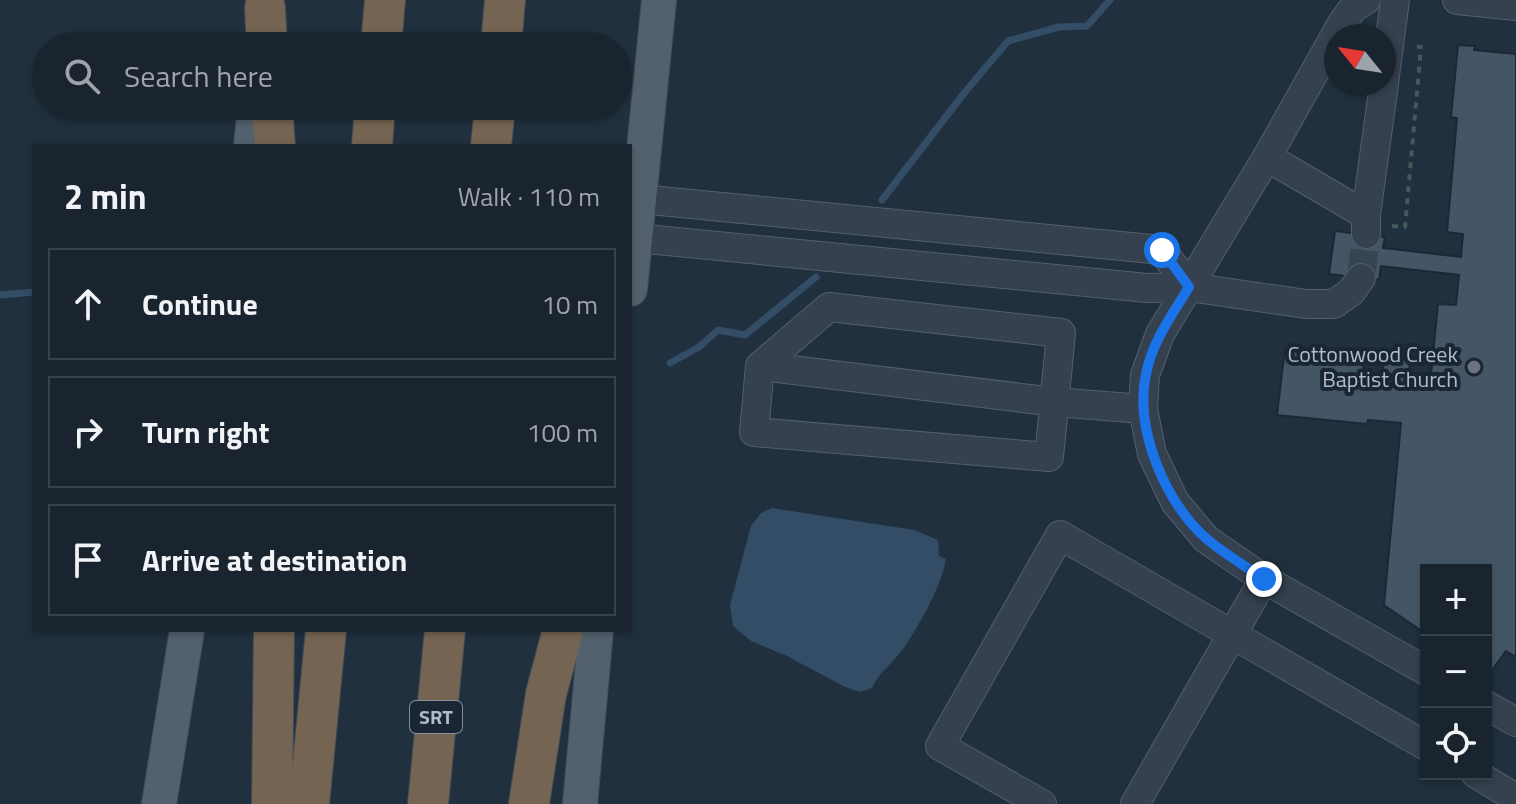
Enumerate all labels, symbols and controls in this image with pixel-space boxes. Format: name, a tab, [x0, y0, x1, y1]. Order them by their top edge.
north arrow	[1324, 24, 1396, 96]
search box	[32, 32, 632, 120]
text: Search here	[124, 53, 273, 99]
icon: search	[60, 54, 104, 98]
text: 2 min	[64, 170, 147, 222]
text: Walk · 110 m	[458, 177, 600, 216]
route start	[1144, 232, 1180, 268]
text: Continue	[142, 281, 258, 327]
icon: ahead	[66, 282, 110, 326]
text: 10 m	[541, 285, 598, 324]
place label: Cottonwood Creek Baptist Church	[1288, 337, 1458, 396]
marker: Cottonwood Creek Baptist Church	[1465, 358, 1483, 376]
text: Turn right	[142, 409, 270, 455]
icon: right	[66, 410, 110, 454]
text: 100 m	[527, 413, 598, 452]
text: Arrive at destination	[142, 537, 407, 583]
icon: arrive	[66, 538, 110, 582]
route end	[1246, 561, 1282, 597]
map controls	[1420, 564, 1492, 780]
button: +	[1420, 564, 1492, 636]
button: −	[1420, 636, 1492, 708]
road number: SRT	[410, 701, 462, 733]
button: locate	[1420, 708, 1492, 780]

